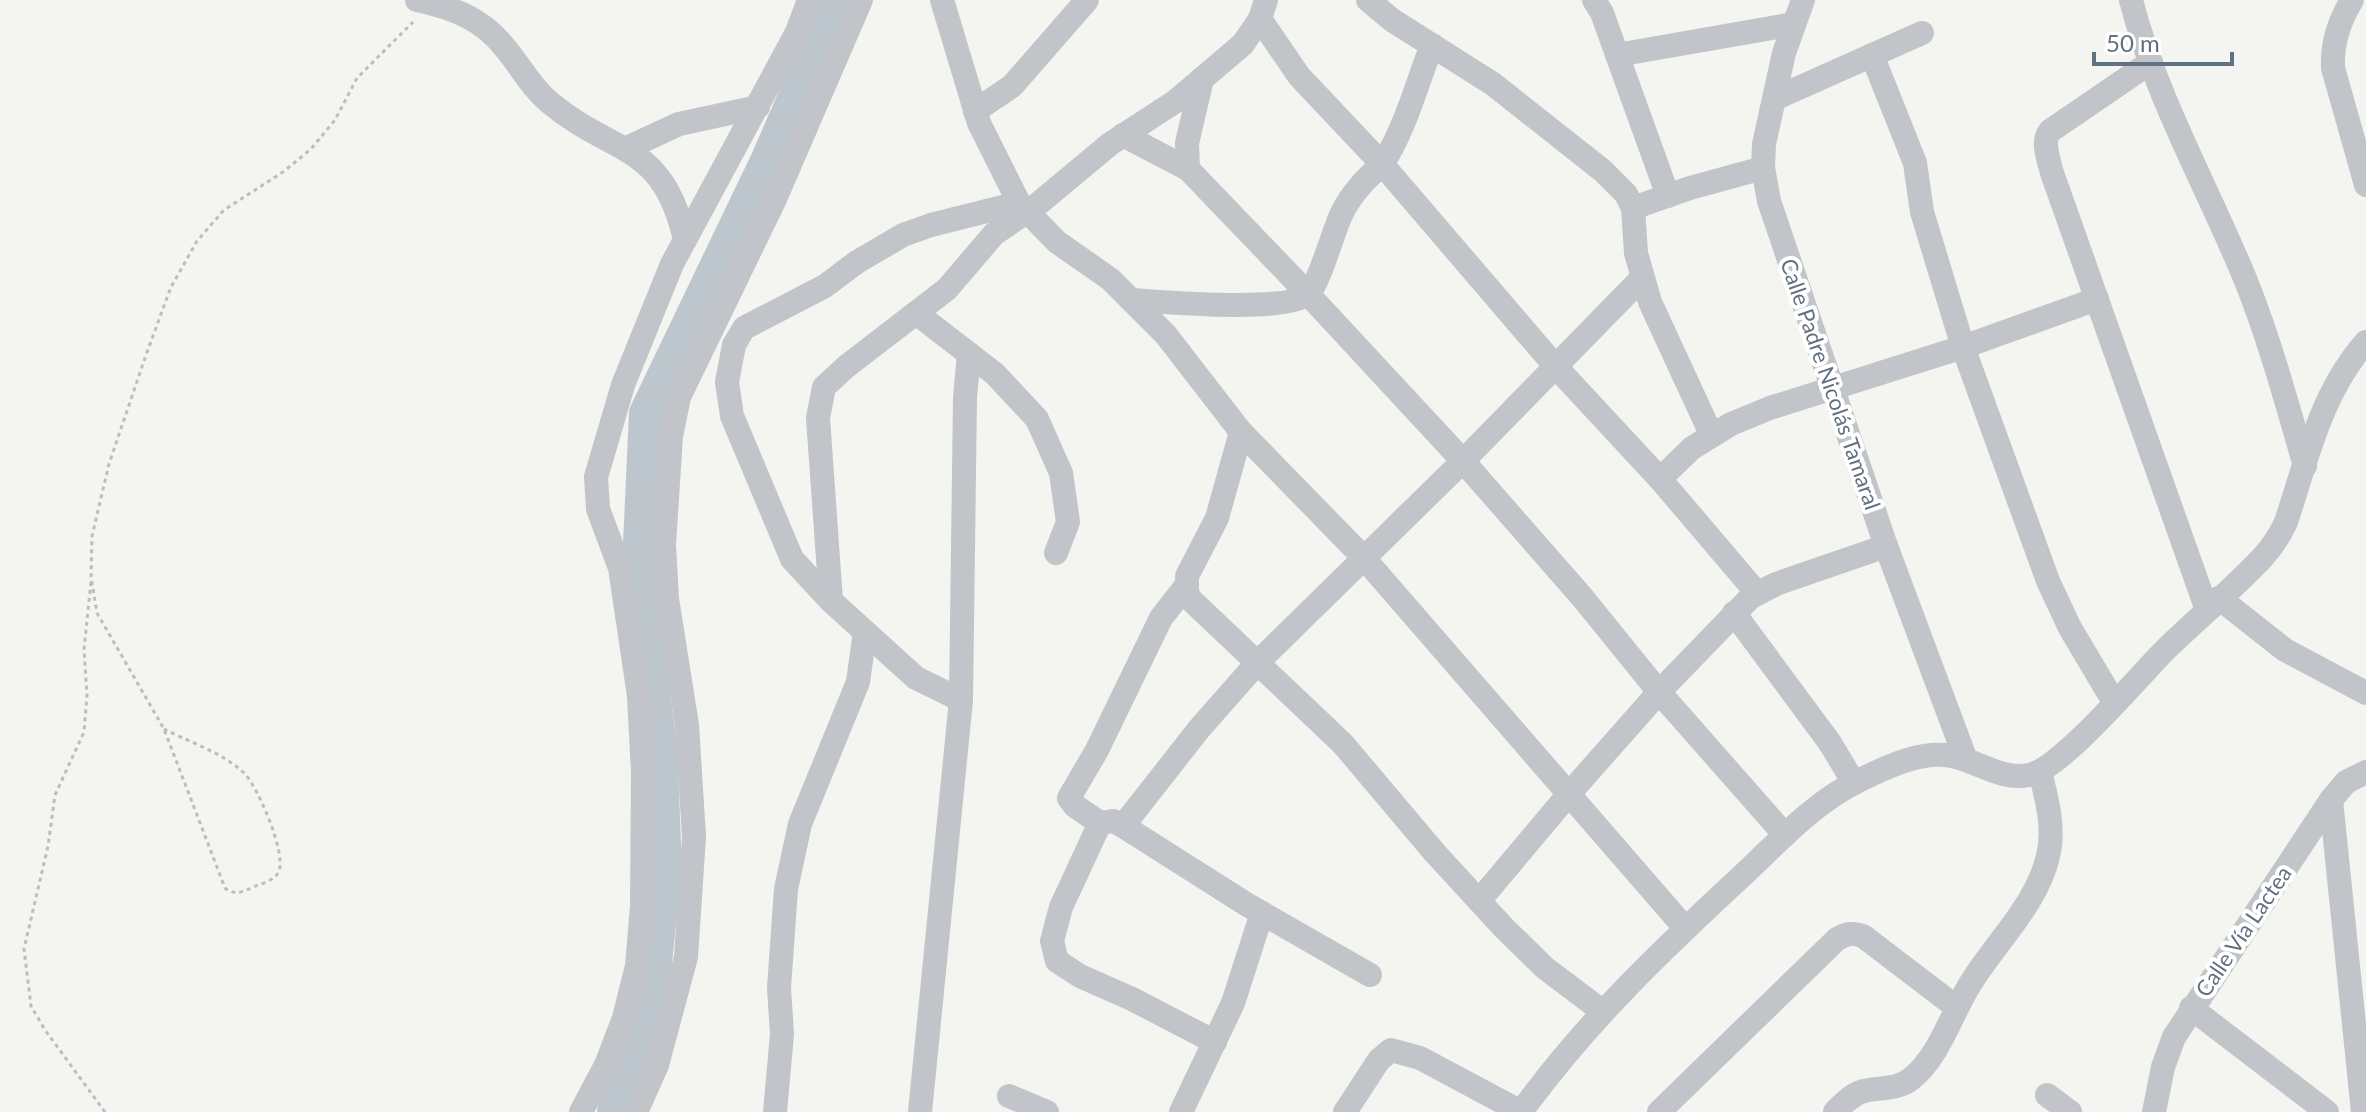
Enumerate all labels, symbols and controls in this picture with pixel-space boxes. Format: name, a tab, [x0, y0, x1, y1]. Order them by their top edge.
scale bar	[2094, 16, 2232, 66]
text: 50 m	[2106, 28, 2160, 57]
street label: Calle Padre Nicolás Tamaral	[1775, 255, 1887, 513]
street label: Calle Vía Lactea	[2189, 861, 2297, 1001]

